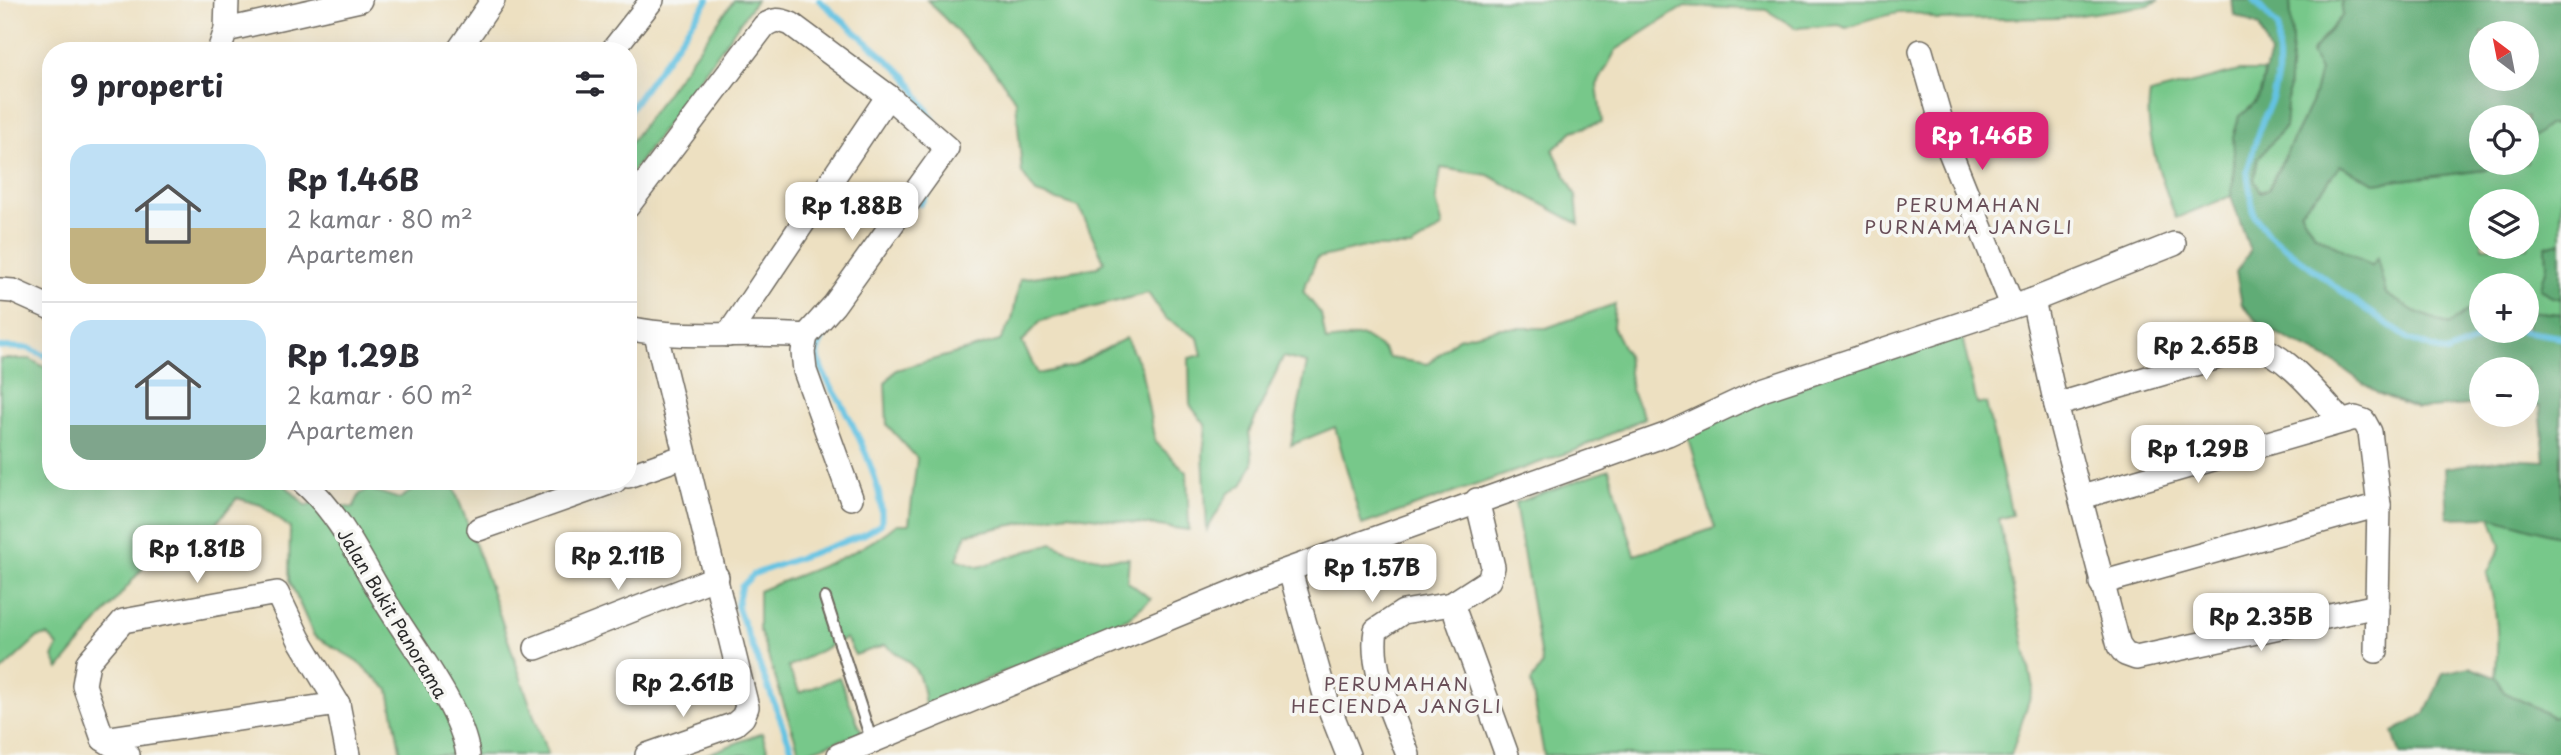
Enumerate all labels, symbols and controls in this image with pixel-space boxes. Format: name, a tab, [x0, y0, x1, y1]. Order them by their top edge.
north arrow	[2469, 21, 2539, 91]
map controls	[2469, 21, 2539, 427]
text: 9 properti	[70, 62, 223, 107]
icon: filters	[571, 65, 609, 103]
button: locate	[2469, 105, 2539, 175]
pin: Rp 1.46B	[1910, 113, 2054, 172]
text: Rp 1.46B	[1931, 117, 2033, 152]
text: Rp 1.46B	[287, 156, 419, 201]
icon: home	[126, 172, 210, 256]
pin: Rp 1.88B	[780, 182, 924, 242]
text: Rp 1.88B	[801, 187, 903, 222]
button: layers	[2469, 189, 2539, 259]
district label: PERUMAHAN PURNAMA JANGLI	[1864, 190, 2074, 240]
text: 2 kamar · 80 m²	[287, 201, 473, 236]
text: Apartemen	[287, 236, 414, 271]
button: +	[2469, 273, 2539, 343]
pin: Rp 2.65B	[2134, 322, 2278, 382]
text: Rp 2.65B	[2153, 327, 2259, 362]
text: Rp 1.29B	[287, 332, 420, 377]
icon: home	[126, 348, 210, 432]
button: −	[2469, 357, 2539, 427]
text: 2 kamar · 60 m²	[287, 377, 473, 412]
text: Apartemen	[287, 412, 414, 447]
pin: Rp 1.29B	[2126, 426, 2270, 485]
text: Rp 1.29B	[2147, 430, 2249, 465]
street label: Jalan Bukit Panorama	[331, 523, 455, 704]
pin: Rp 1.81B	[125, 526, 269, 585]
text: Rp 1.81B	[148, 530, 246, 565]
pin: Rp 2.11B	[546, 532, 690, 592]
text: Rp 2.11B	[571, 537, 665, 572]
pin: Rp 1.57B	[1300, 544, 1444, 604]
text: Rp 1.57B	[1323, 549, 1421, 584]
pin: Rp 2.35B	[2189, 594, 2333, 653]
text: Rp 2.35B	[2209, 598, 2313, 633]
pin: Rp 2.61B	[611, 660, 755, 719]
text: Rp 2.61B	[632, 664, 734, 699]
district label: PERUMAHAN HECIENDA JANGLI	[1291, 669, 1503, 719]

